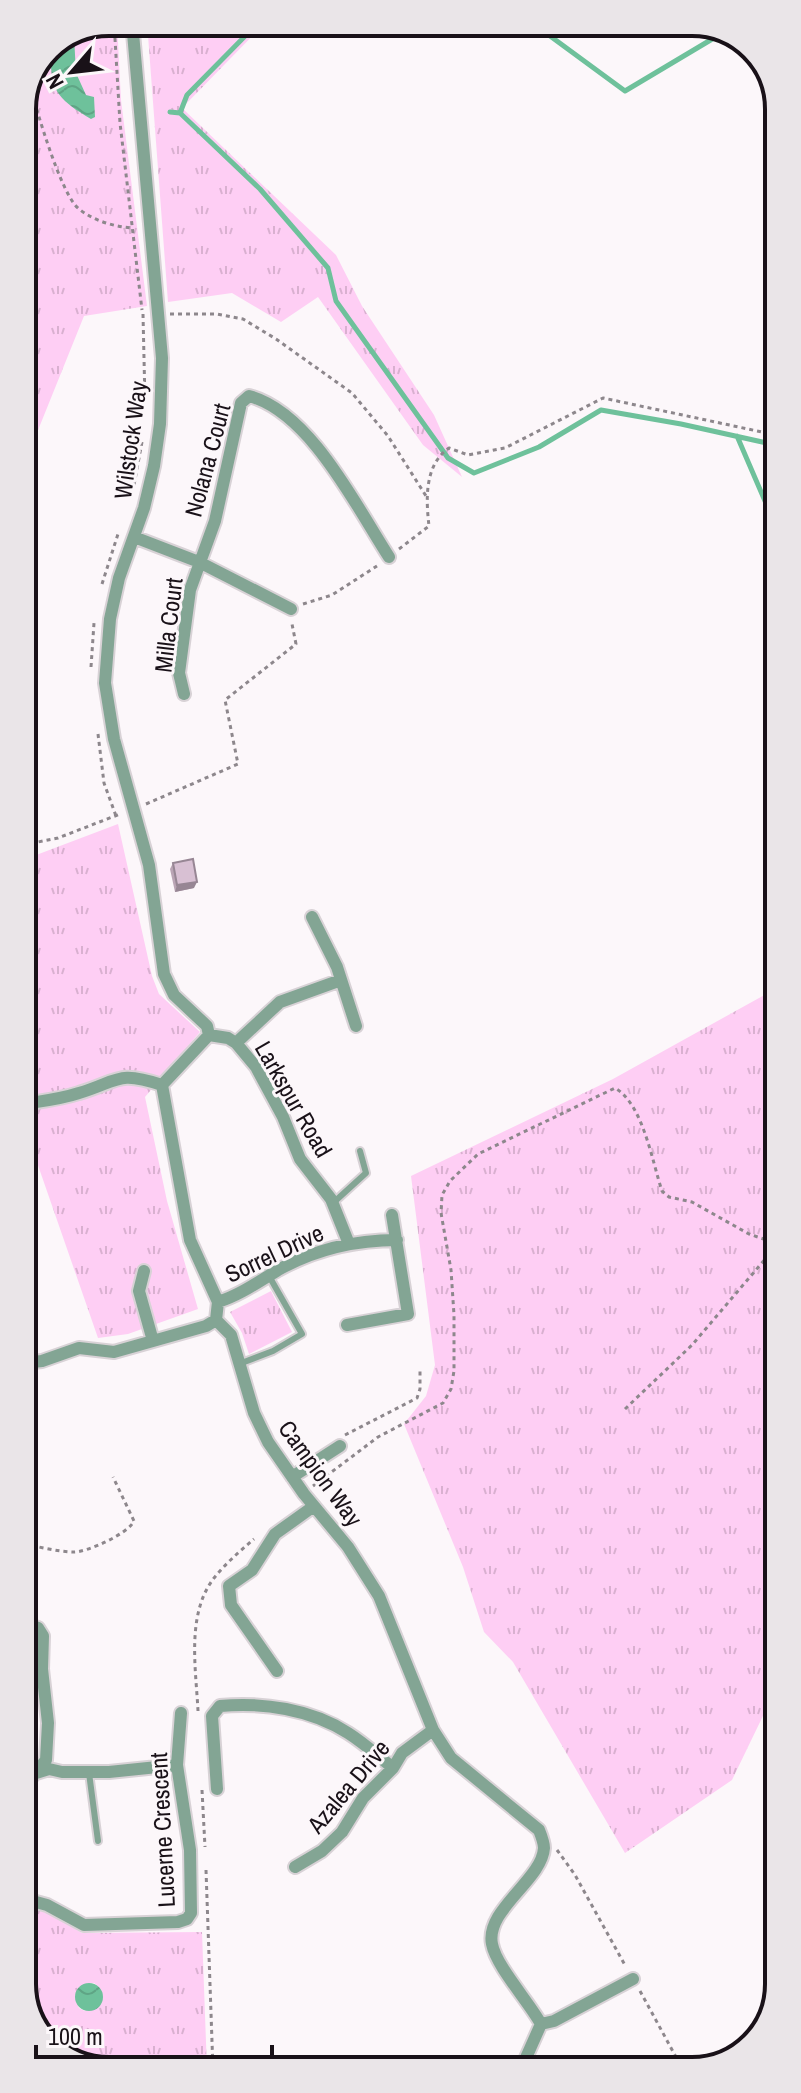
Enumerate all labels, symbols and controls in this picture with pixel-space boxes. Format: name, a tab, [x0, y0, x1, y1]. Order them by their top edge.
north arrow	[32, 32, 112, 112]
text: N	[38, 69, 71, 94]
street label: Wilstock Way	[106, 379, 154, 501]
street label: Nolana Court	[177, 399, 238, 520]
street label: Milla Court	[146, 575, 190, 674]
street label: Larkspur Road	[248, 1035, 340, 1163]
street label: Sorrel Drive	[220, 1216, 328, 1290]
street label: Campion Way	[272, 1413, 370, 1533]
street label: Azalea Drive	[299, 1733, 396, 1840]
street label: Lucerne Crescent	[142, 1751, 182, 1908]
scale bar	[36, 2009, 272, 2059]
text: 100 m	[48, 2020, 103, 2052]

